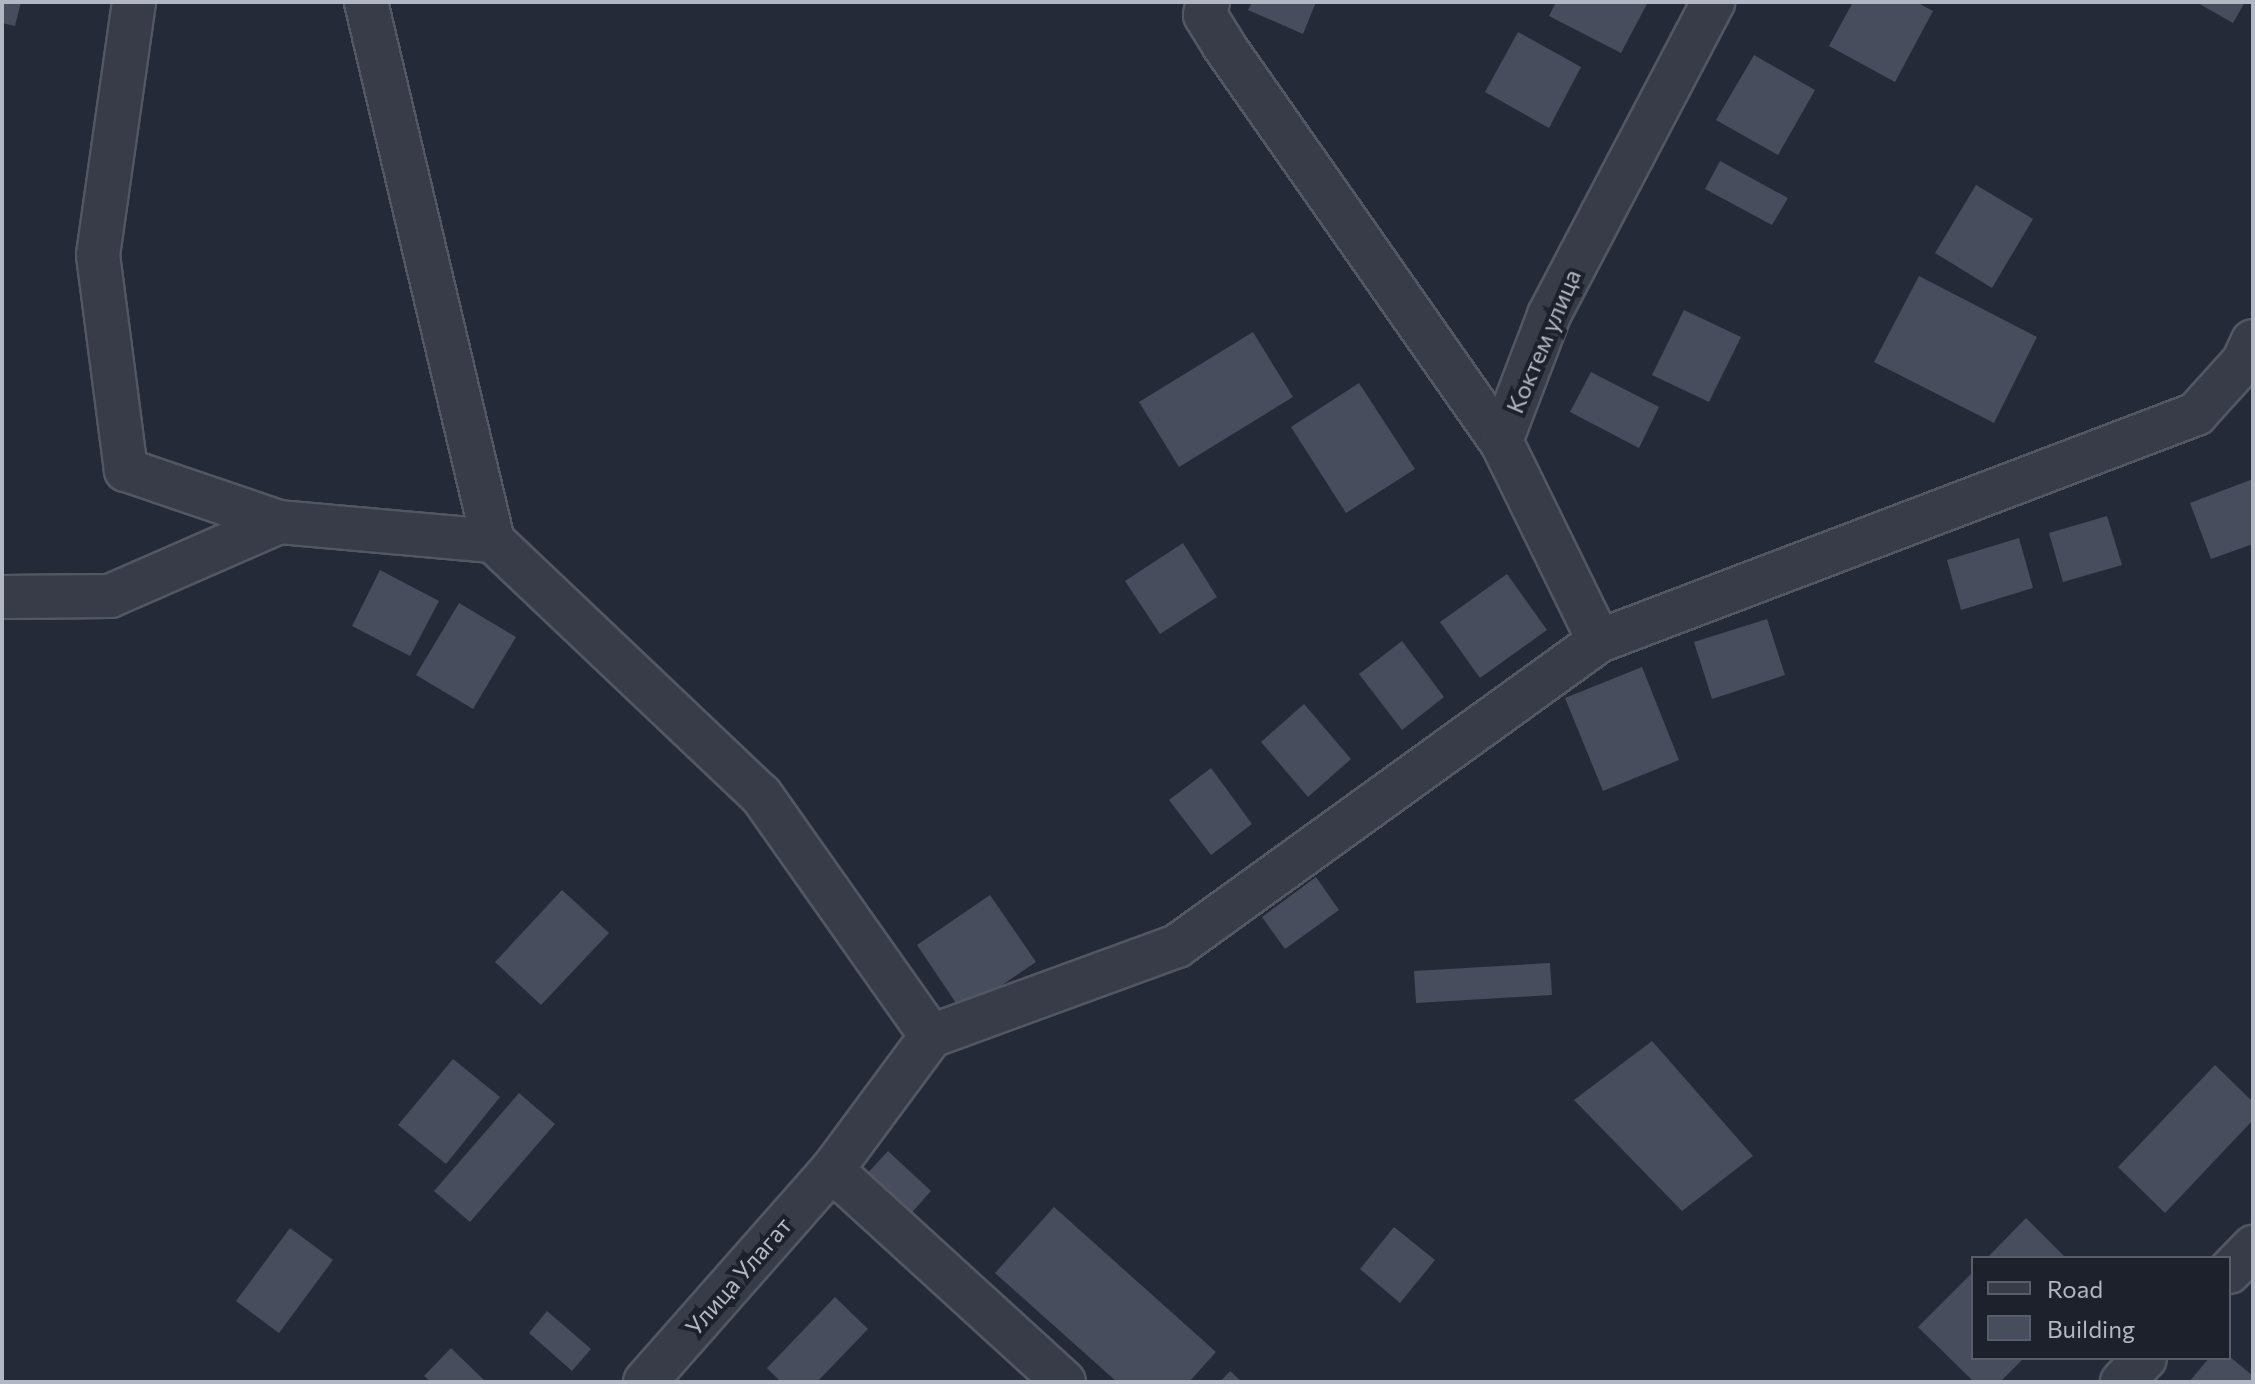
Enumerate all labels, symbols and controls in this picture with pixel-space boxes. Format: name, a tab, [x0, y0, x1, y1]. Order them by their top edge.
street label: Коктем улица	[1500, 265, 1586, 417]
street label: Улица Улагат	[679, 1211, 797, 1341]
legend	[1971, 1256, 2231, 1360]
text: Road	[2047, 1274, 2103, 1303]
text: Building	[2047, 1314, 2135, 1343]

